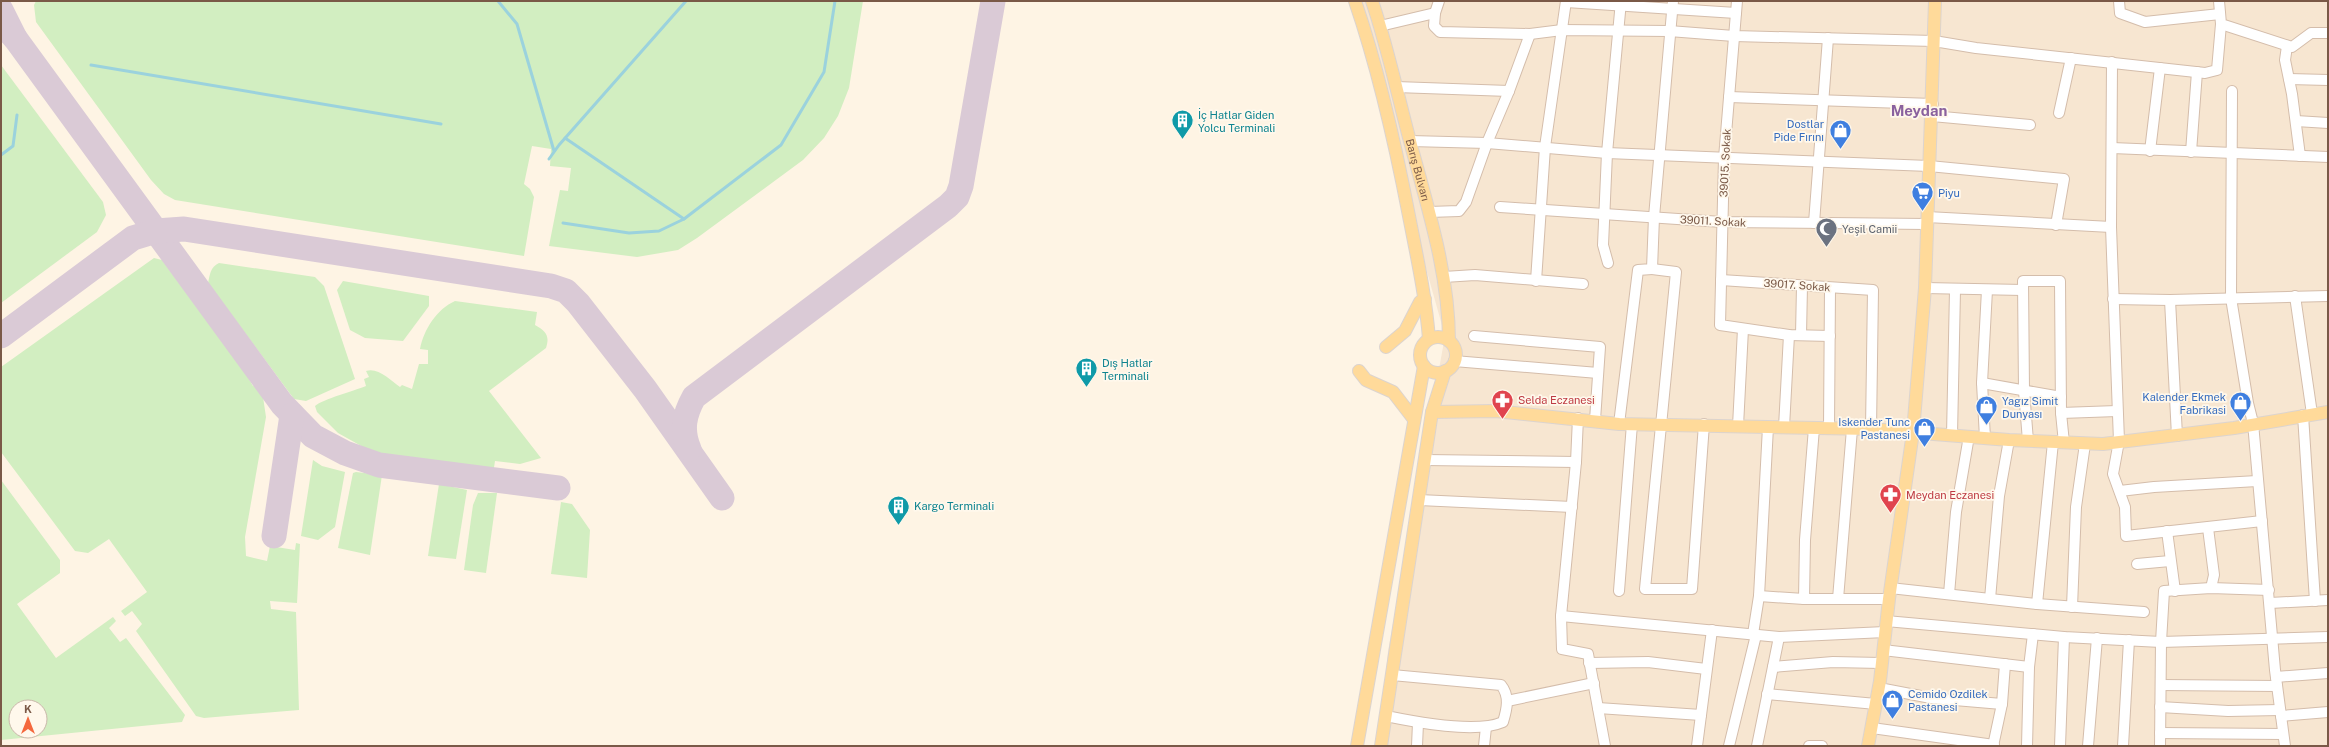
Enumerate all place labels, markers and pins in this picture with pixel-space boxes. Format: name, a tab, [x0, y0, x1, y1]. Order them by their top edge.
building icon: İç Hatlar Giden Yolcu Terminali	[1170, 108, 1196, 141]
place label: İç Hatlar Giden Yolcu Terminali	[1198, 108, 1275, 134]
shop icon: Dostlar Pide Fırını	[1827, 117, 1853, 150]
place label: Dostlar Pide Fırını	[1774, 118, 1824, 143]
supermarket icon: Piyu	[1910, 180, 1936, 213]
place label: Piyu	[1938, 187, 1960, 199]
mosque icon: Yeşil Camii	[1814, 216, 1840, 249]
place label: Yeşil Camii	[1842, 223, 1897, 236]
building icon: Dış Hatlar Terminali	[1073, 356, 1099, 389]
place label: Dış Hatlar Terminali	[1102, 357, 1153, 382]
pharmacy icon: Selda Eczanesi	[1489, 387, 1515, 420]
shop icon: Kalender Ekmek Fabrikasi	[2228, 390, 2254, 423]
place label: Kalender Ekmek Fabrikasi	[2142, 391, 2226, 416]
place label: Selda Eczanesi	[1518, 394, 1595, 406]
shop icon: Yagız Simit Dunyası	[1974, 394, 2000, 427]
place label: Yagız Simit Dunyası	[2002, 395, 2058, 420]
shop icon: Iskender Tunc Pastanesi	[1912, 415, 1938, 448]
place label: Iskender Tunc Pastanesi	[1838, 416, 1910, 441]
pharmacy icon: Meydan Eczanesi	[1878, 482, 1904, 515]
place label: Meydan Eczanesi	[1906, 489, 1994, 501]
building icon: Kargo Terminali	[885, 493, 911, 526]
place label: Kargo Terminali	[914, 500, 994, 512]
shop icon: Cemido Ozdilek Pastanesi	[1879, 687, 1905, 720]
place label: Cemido Ozdilek Pastanesi	[1908, 688, 1988, 713]

